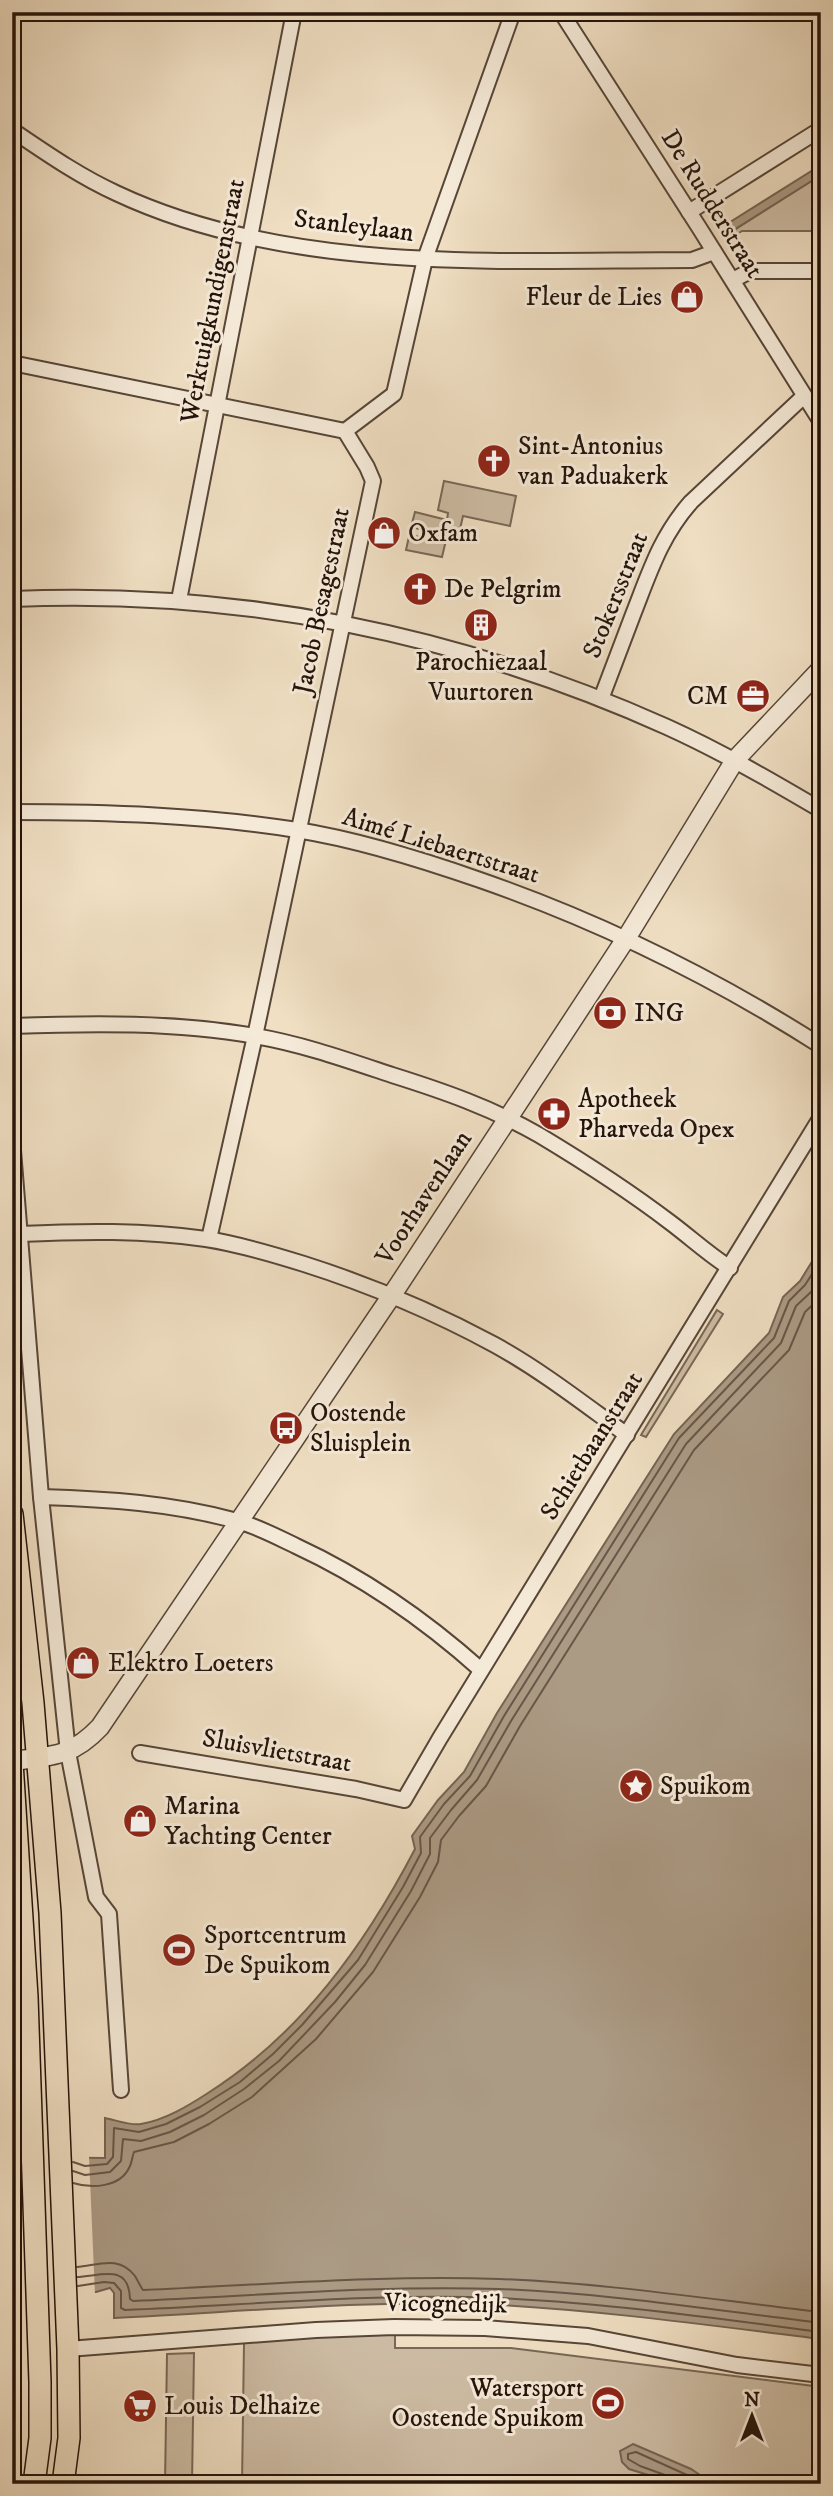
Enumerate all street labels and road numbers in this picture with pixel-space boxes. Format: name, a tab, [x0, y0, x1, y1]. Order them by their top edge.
street label: De Rudderstraat	[653, 124, 771, 284]
street label: Werktuigkundigenstraat	[173, 176, 253, 427]
street label: Stanleylaan	[292, 202, 416, 250]
street label: Jacob Besagestraat	[286, 505, 358, 699]
street label: Stokersstraat	[576, 527, 656, 663]
street label: Aimé Liebaertstraat	[338, 800, 544, 892]
street label: Voorhavenlaan	[368, 1124, 480, 1272]
street label: Schietbaanstraat	[533, 1366, 651, 1526]
street label: Sluisvlietstraat	[200, 1722, 354, 1780]
street label: Vicognedijk	[383, 2286, 508, 2322]

